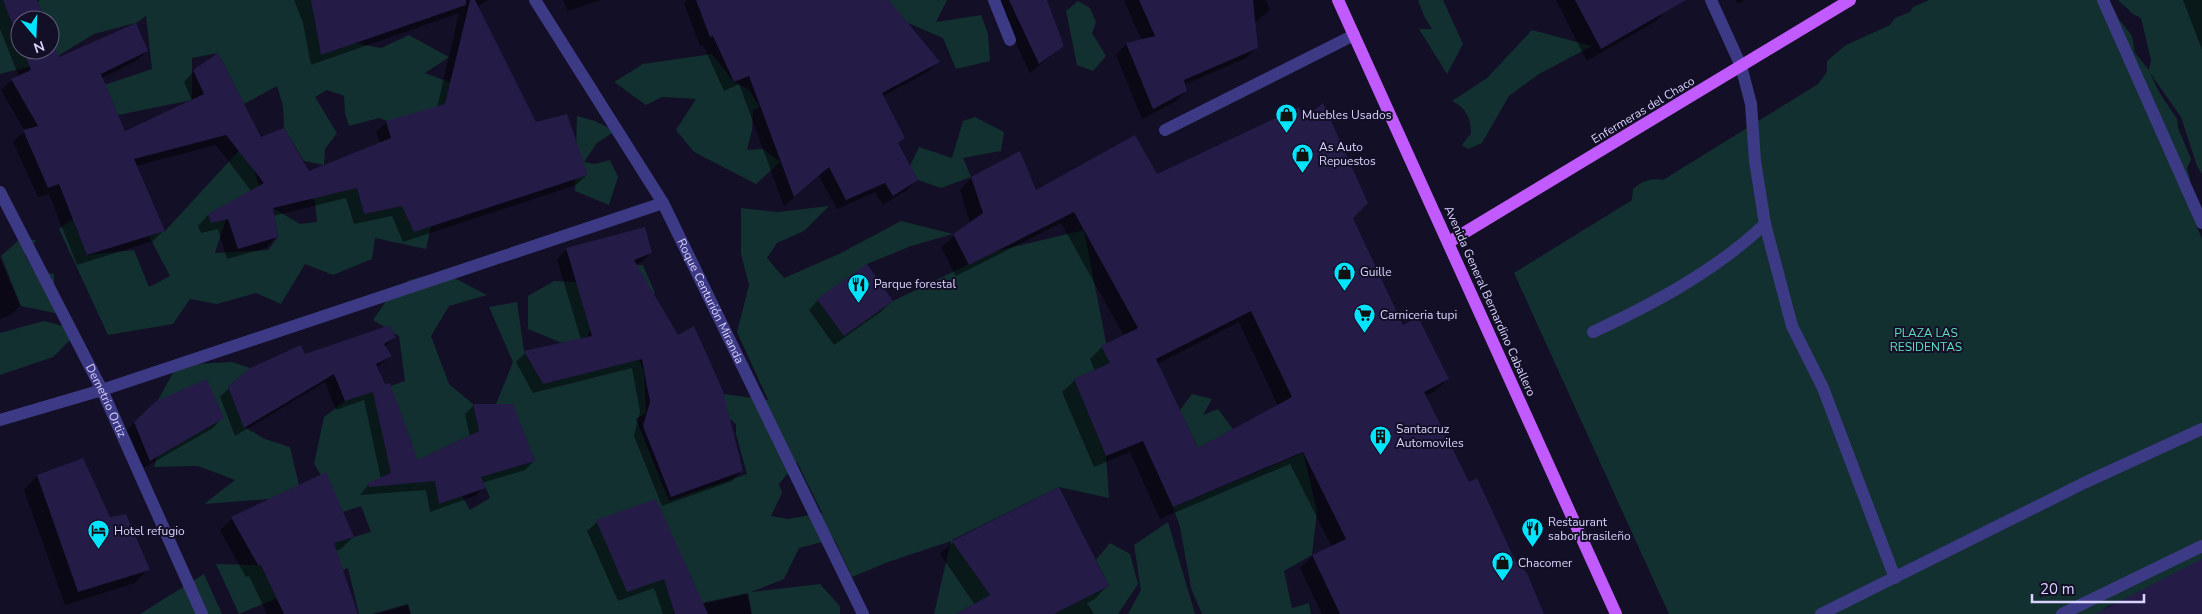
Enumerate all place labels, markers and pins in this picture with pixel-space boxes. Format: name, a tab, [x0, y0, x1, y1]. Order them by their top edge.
shop icon: Muebles Usados	[1274, 103, 1298, 134]
place label: Muebles Usados	[1302, 107, 1392, 123]
place label: As Auto Repuestos	[1319, 139, 1376, 169]
shop icon: As Auto Repuestos	[1291, 142, 1315, 173]
shop icon: Guille	[1332, 260, 1356, 291]
place label: Guille	[1360, 264, 1392, 280]
restaurant icon: Parque forestal	[846, 272, 870, 303]
place label: Parque forestal	[874, 276, 956, 292]
supermarket icon: Carniceria tupi	[1352, 303, 1376, 334]
place label: Carniceria tupi	[1380, 307, 1457, 323]
place label: Santacruz Automoviles	[1396, 421, 1464, 451]
building icon: Santacruz Automoviles	[1368, 424, 1392, 455]
place label: Restaurant sabor brasileño	[1548, 514, 1631, 544]
restaurant icon: Restaurant sabor brasileño	[1520, 517, 1544, 548]
hotel icon: Hotel refugio	[86, 519, 110, 550]
place label: Hotel refugio	[114, 523, 185, 539]
shop icon: Chacomer	[1490, 551, 1514, 582]
place label: Chacomer	[1518, 555, 1573, 571]

